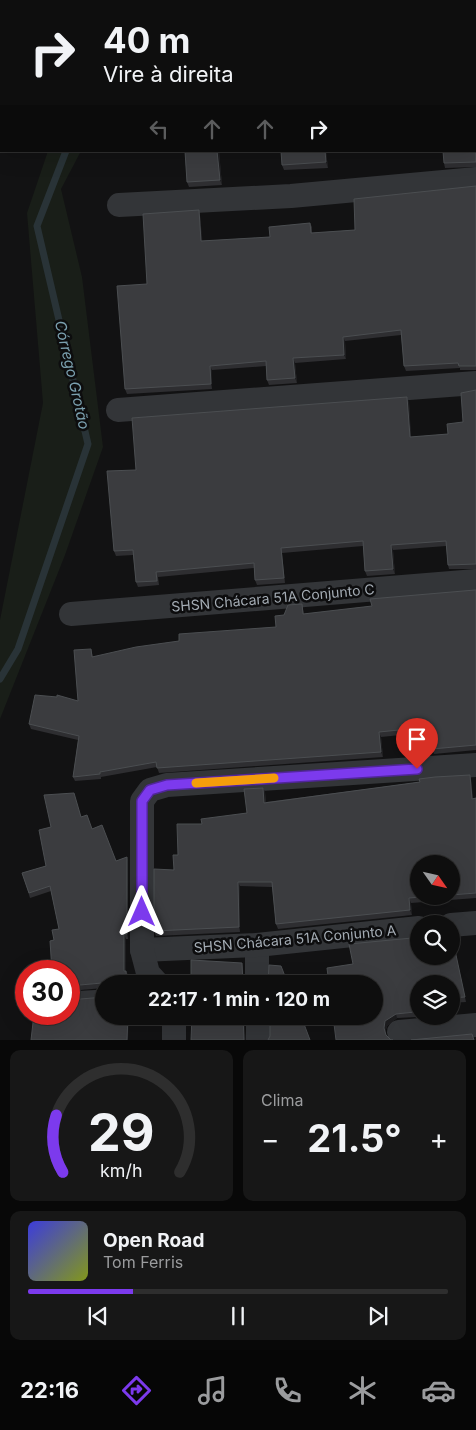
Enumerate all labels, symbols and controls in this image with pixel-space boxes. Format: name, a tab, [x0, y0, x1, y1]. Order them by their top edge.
text: 40 m	[103, 19, 191, 61]
icon: right	[20, 20, 85, 85]
text: Vire à direita	[103, 61, 234, 87]
icon: left	[145, 115, 173, 143]
icon: ahead	[198, 115, 226, 143]
icon: ahead	[251, 115, 279, 143]
icon: right	[304, 115, 332, 143]
water label: Córrego Grotão	[51, 319, 94, 431]
street label: SHSN Chácara 51A Conjunto C	[171, 580, 375, 615]
pin	[396, 718, 438, 769]
icon: arrive	[403, 725, 431, 753]
north arrow	[410, 855, 460, 905]
map controls	[410, 855, 460, 1025]
position arrow	[115, 885, 167, 937]
button: search	[410, 915, 460, 965]
street label: SHSN Chácara 51A Conjunto A	[193, 921, 397, 956]
speed limit sign: 30	[15, 960, 80, 1025]
button: layers	[410, 975, 460, 1025]
text: 22:17 · 1 min · 120 m	[148, 988, 330, 1011]
text: Clima	[261, 1090, 303, 1110]
text: 29	[88, 1101, 155, 1164]
text: 21.5°	[307, 1115, 402, 1161]
text: −	[261, 1122, 280, 1156]
text: +	[429, 1122, 448, 1156]
text: km/h	[100, 1160, 143, 1181]
text: Open Road	[103, 1229, 204, 1252]
text: Tom Ferris	[103, 1252, 183, 1272]
icon: previous	[84, 1302, 112, 1330]
icon: pause	[224, 1302, 252, 1330]
icon: next	[364, 1302, 392, 1330]
icon: directions	[119, 1373, 154, 1408]
icon: music	[195, 1373, 230, 1408]
icon: phone	[270, 1373, 305, 1408]
icon: climate	[345, 1373, 380, 1408]
icon: car	[421, 1373, 456, 1408]
text: 22:16	[20, 1377, 79, 1403]

